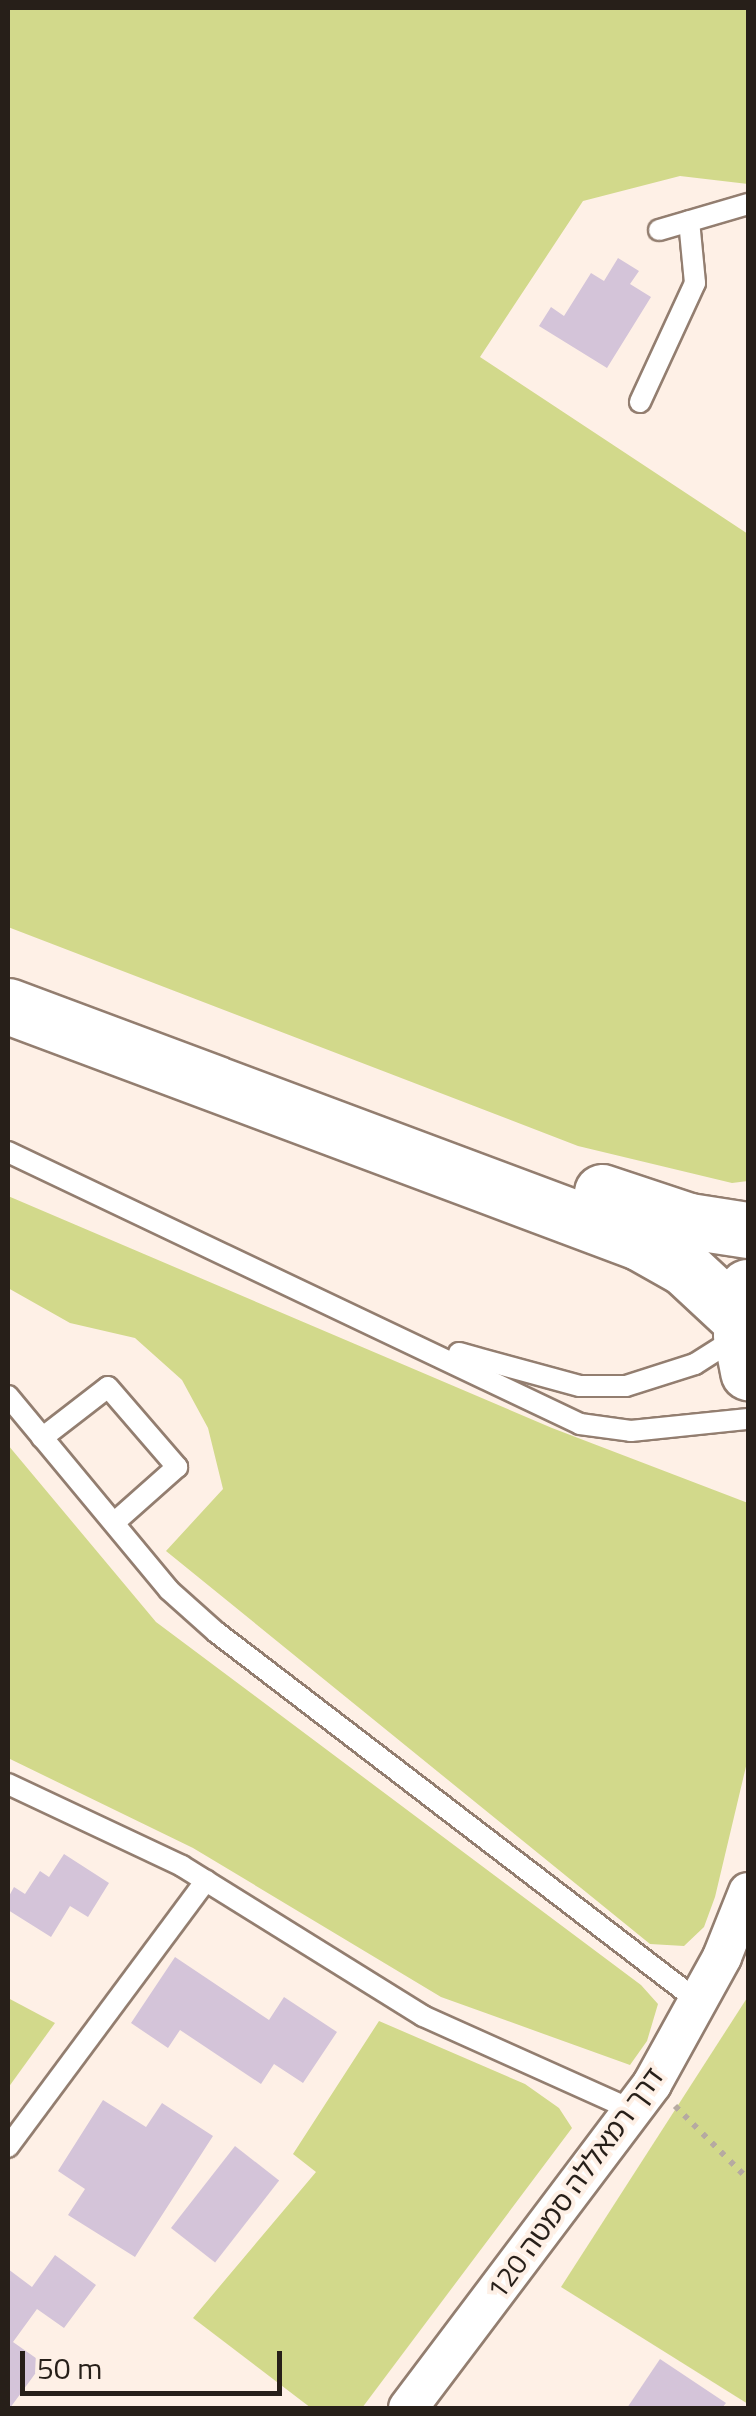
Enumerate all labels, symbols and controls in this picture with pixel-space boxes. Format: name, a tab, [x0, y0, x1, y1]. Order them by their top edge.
street label: דרך רמאללה סמטה 120	[480, 2061, 670, 2305]
scale bar	[25, 2331, 288, 2393]
text: 50 m	[37, 2345, 102, 2391]

